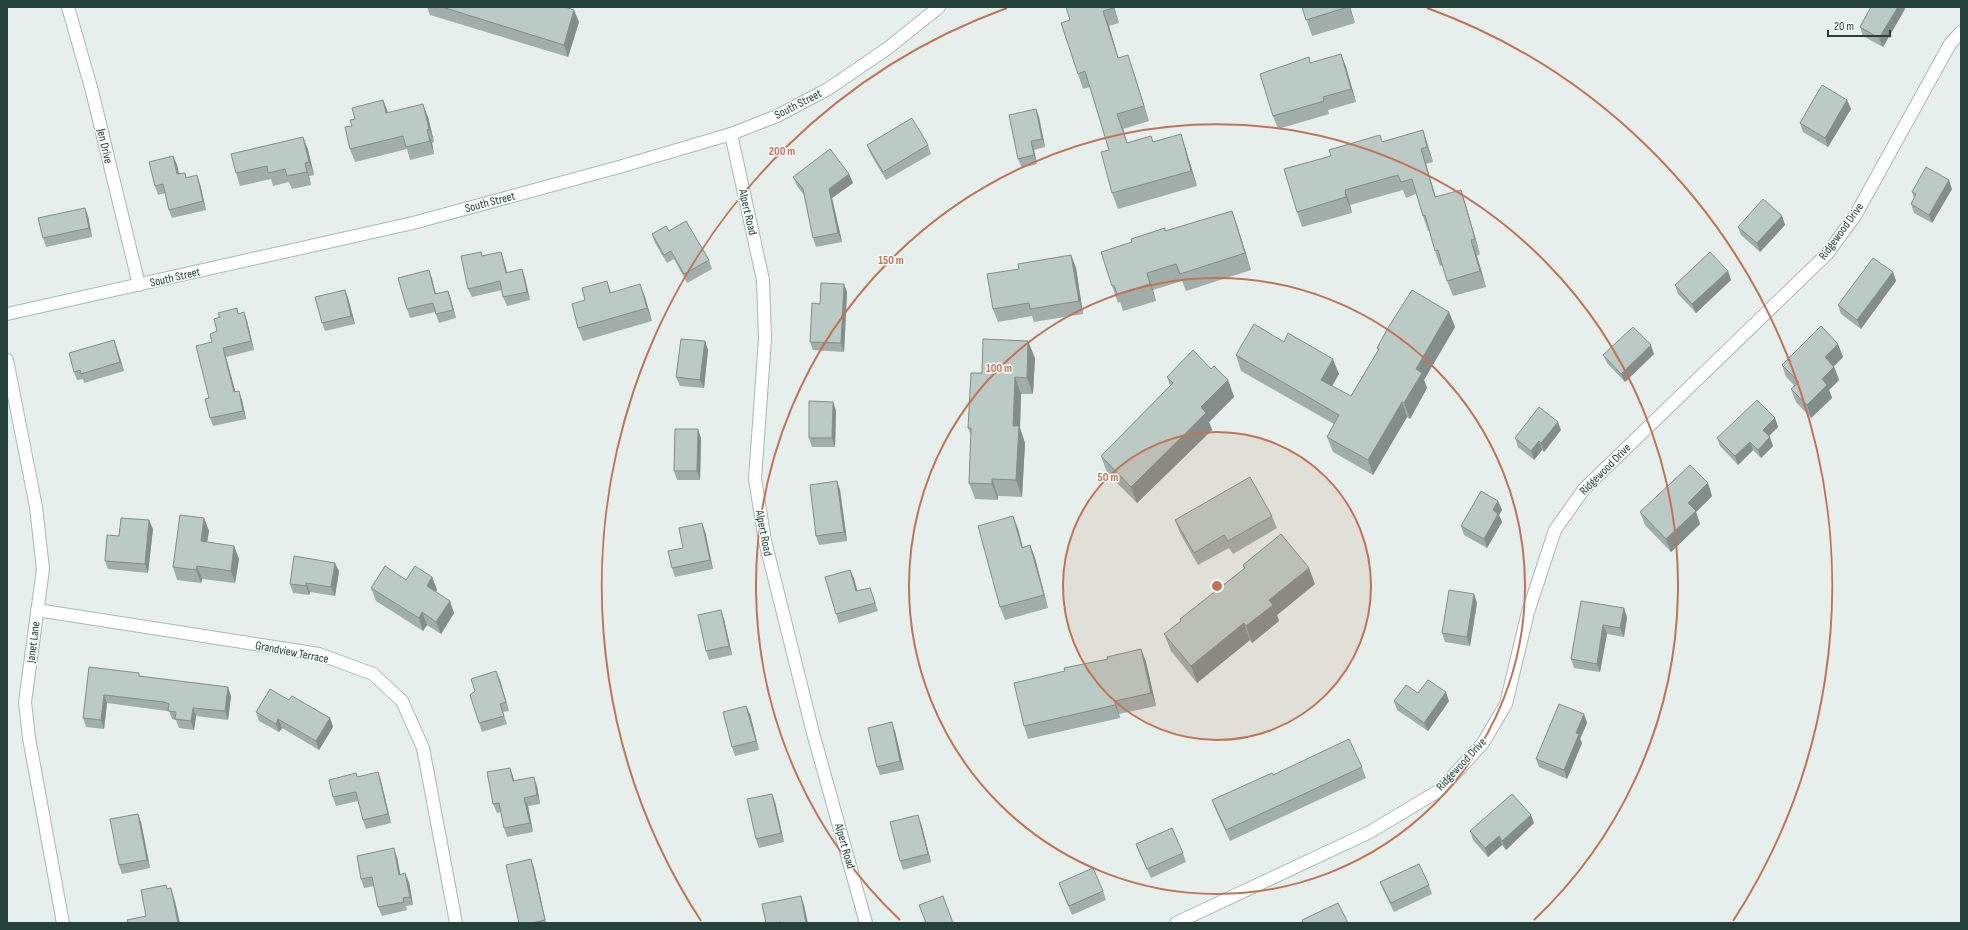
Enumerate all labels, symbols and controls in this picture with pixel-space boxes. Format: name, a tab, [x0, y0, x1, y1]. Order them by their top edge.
scale bar	[1828, 12, 1890, 38]
text: 20 m	[1834, 19, 1854, 34]
street label: South Street	[772, 86, 825, 123]
street label: Jen Drive	[93, 126, 116, 165]
text: 200 m	[769, 144, 795, 159]
street label: Alpert Road	[735, 187, 760, 236]
street label: South Street	[463, 189, 517, 216]
street label: Ridgewood Drive	[1816, 200, 1867, 263]
text: 150 m	[878, 253, 904, 268]
street label: South Street	[148, 264, 202, 291]
text: 100 m	[986, 361, 1012, 376]
street label: Ridgewood Drive	[1576, 440, 1634, 498]
text: 50 m	[1098, 470, 1118, 485]
street label: Alpert Road	[752, 508, 775, 557]
centre of rings	[1210, 579, 1224, 593]
street label: Janet Lane	[23, 620, 43, 665]
street label: Grandview Terrace	[254, 638, 330, 667]
street label: Ridgewood Drive	[1433, 735, 1490, 794]
street label: Alpert Road	[831, 821, 858, 871]

